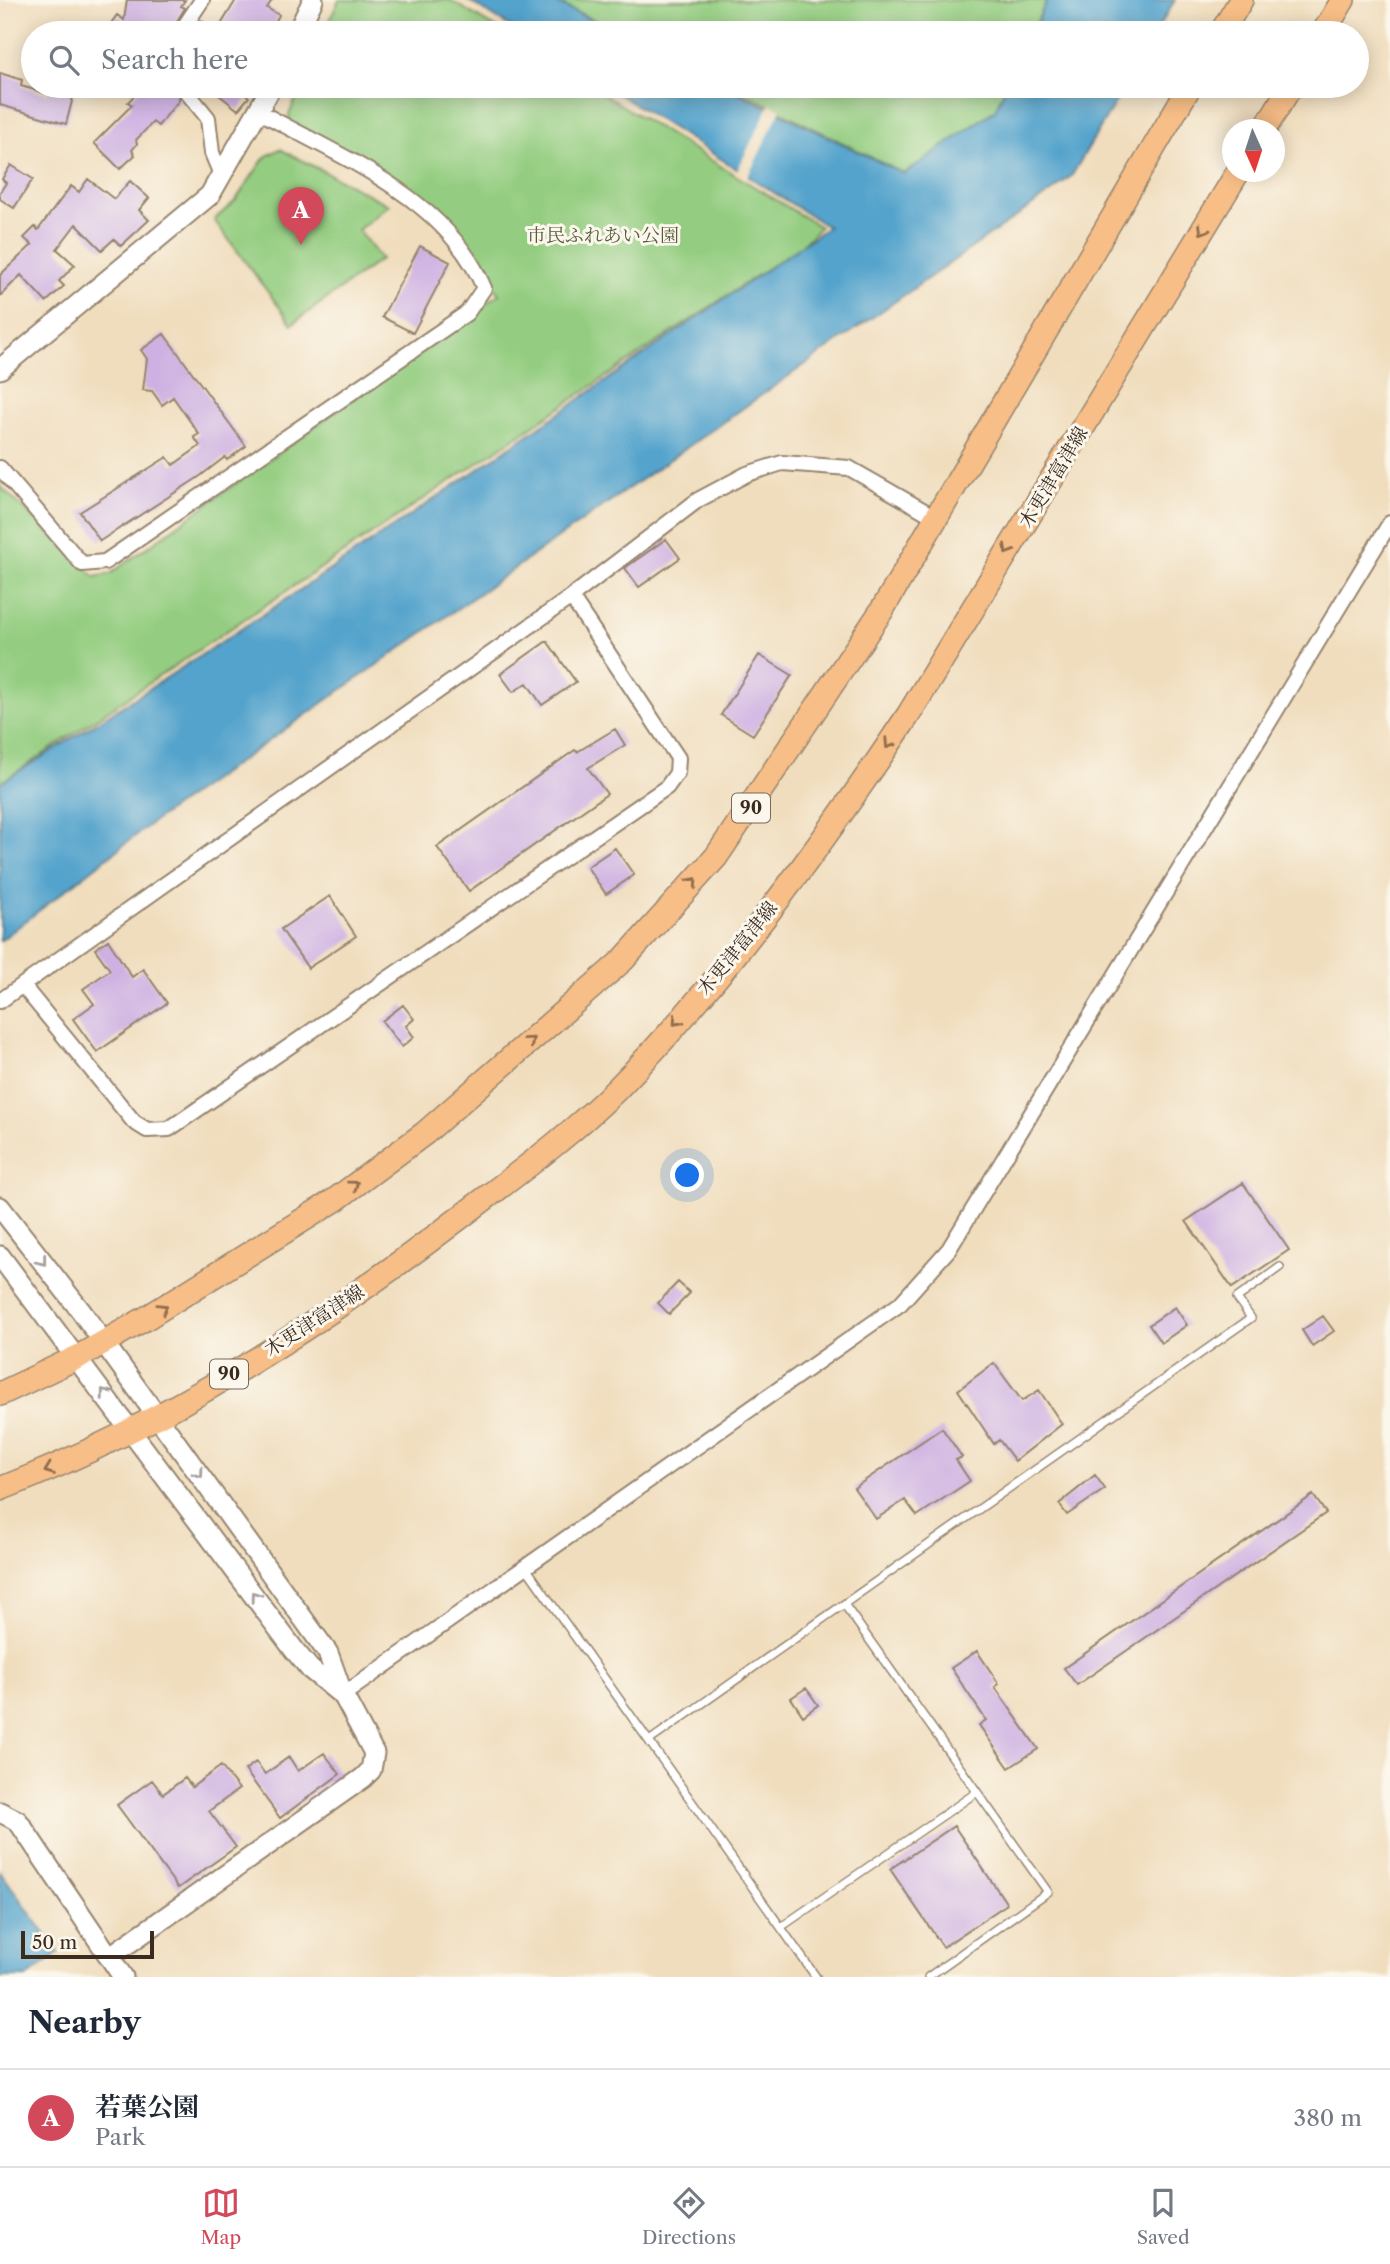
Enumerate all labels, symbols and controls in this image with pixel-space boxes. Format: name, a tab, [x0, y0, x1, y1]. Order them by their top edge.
search box	[21, 21, 1369, 98]
icon: search	[45, 41, 83, 79]
text: Search here	[101, 44, 248, 76]
north arrow	[1222, 119, 1285, 182]
pin: A	[278, 187, 324, 245]
one-way arrow	[1198, 222, 1211, 235]
park label: 市民ふれあい公園	[527, 224, 679, 247]
street label: 木更津富津線	[1014, 422, 1093, 532]
one-way arrow	[1004, 542, 1017, 555]
one-way arrow	[884, 736, 897, 749]
road number: 90	[732, 794, 770, 822]
one-way arrow	[685, 877, 697, 890]
street label: 木更津富津線	[693, 897, 782, 1000]
one-way arrow	[672, 1013, 685, 1026]
one-way arrow	[522, 1037, 535, 1049]
your location	[670, 1158, 704, 1192]
one-way arrow	[347, 1181, 359, 1194]
one-way arrow	[34, 1253, 47, 1266]
street label: 木更津富津線	[260, 1280, 368, 1361]
one-way arrow	[155, 1303, 168, 1316]
road number: 90	[210, 1359, 248, 1388]
one-way arrow	[101, 1389, 113, 1401]
one-way arrow	[44, 1462, 56, 1476]
one-way arrow	[190, 1465, 203, 1478]
one-way arrow	[251, 1591, 263, 1604]
scale bar	[21, 1928, 154, 1960]
text: 50 m	[32, 1931, 77, 1954]
text: Nearby	[28, 2004, 141, 2041]
text: 若葉公園	[95, 2091, 199, 2123]
text: A	[42, 2104, 60, 2132]
text: 380 m	[1294, 2104, 1362, 2132]
text: Park	[95, 2123, 145, 2151]
tab: Map	[200, 2184, 241, 2249]
tab: Directions	[642, 2184, 736, 2249]
tab: Saved	[1137, 2184, 1190, 2249]

